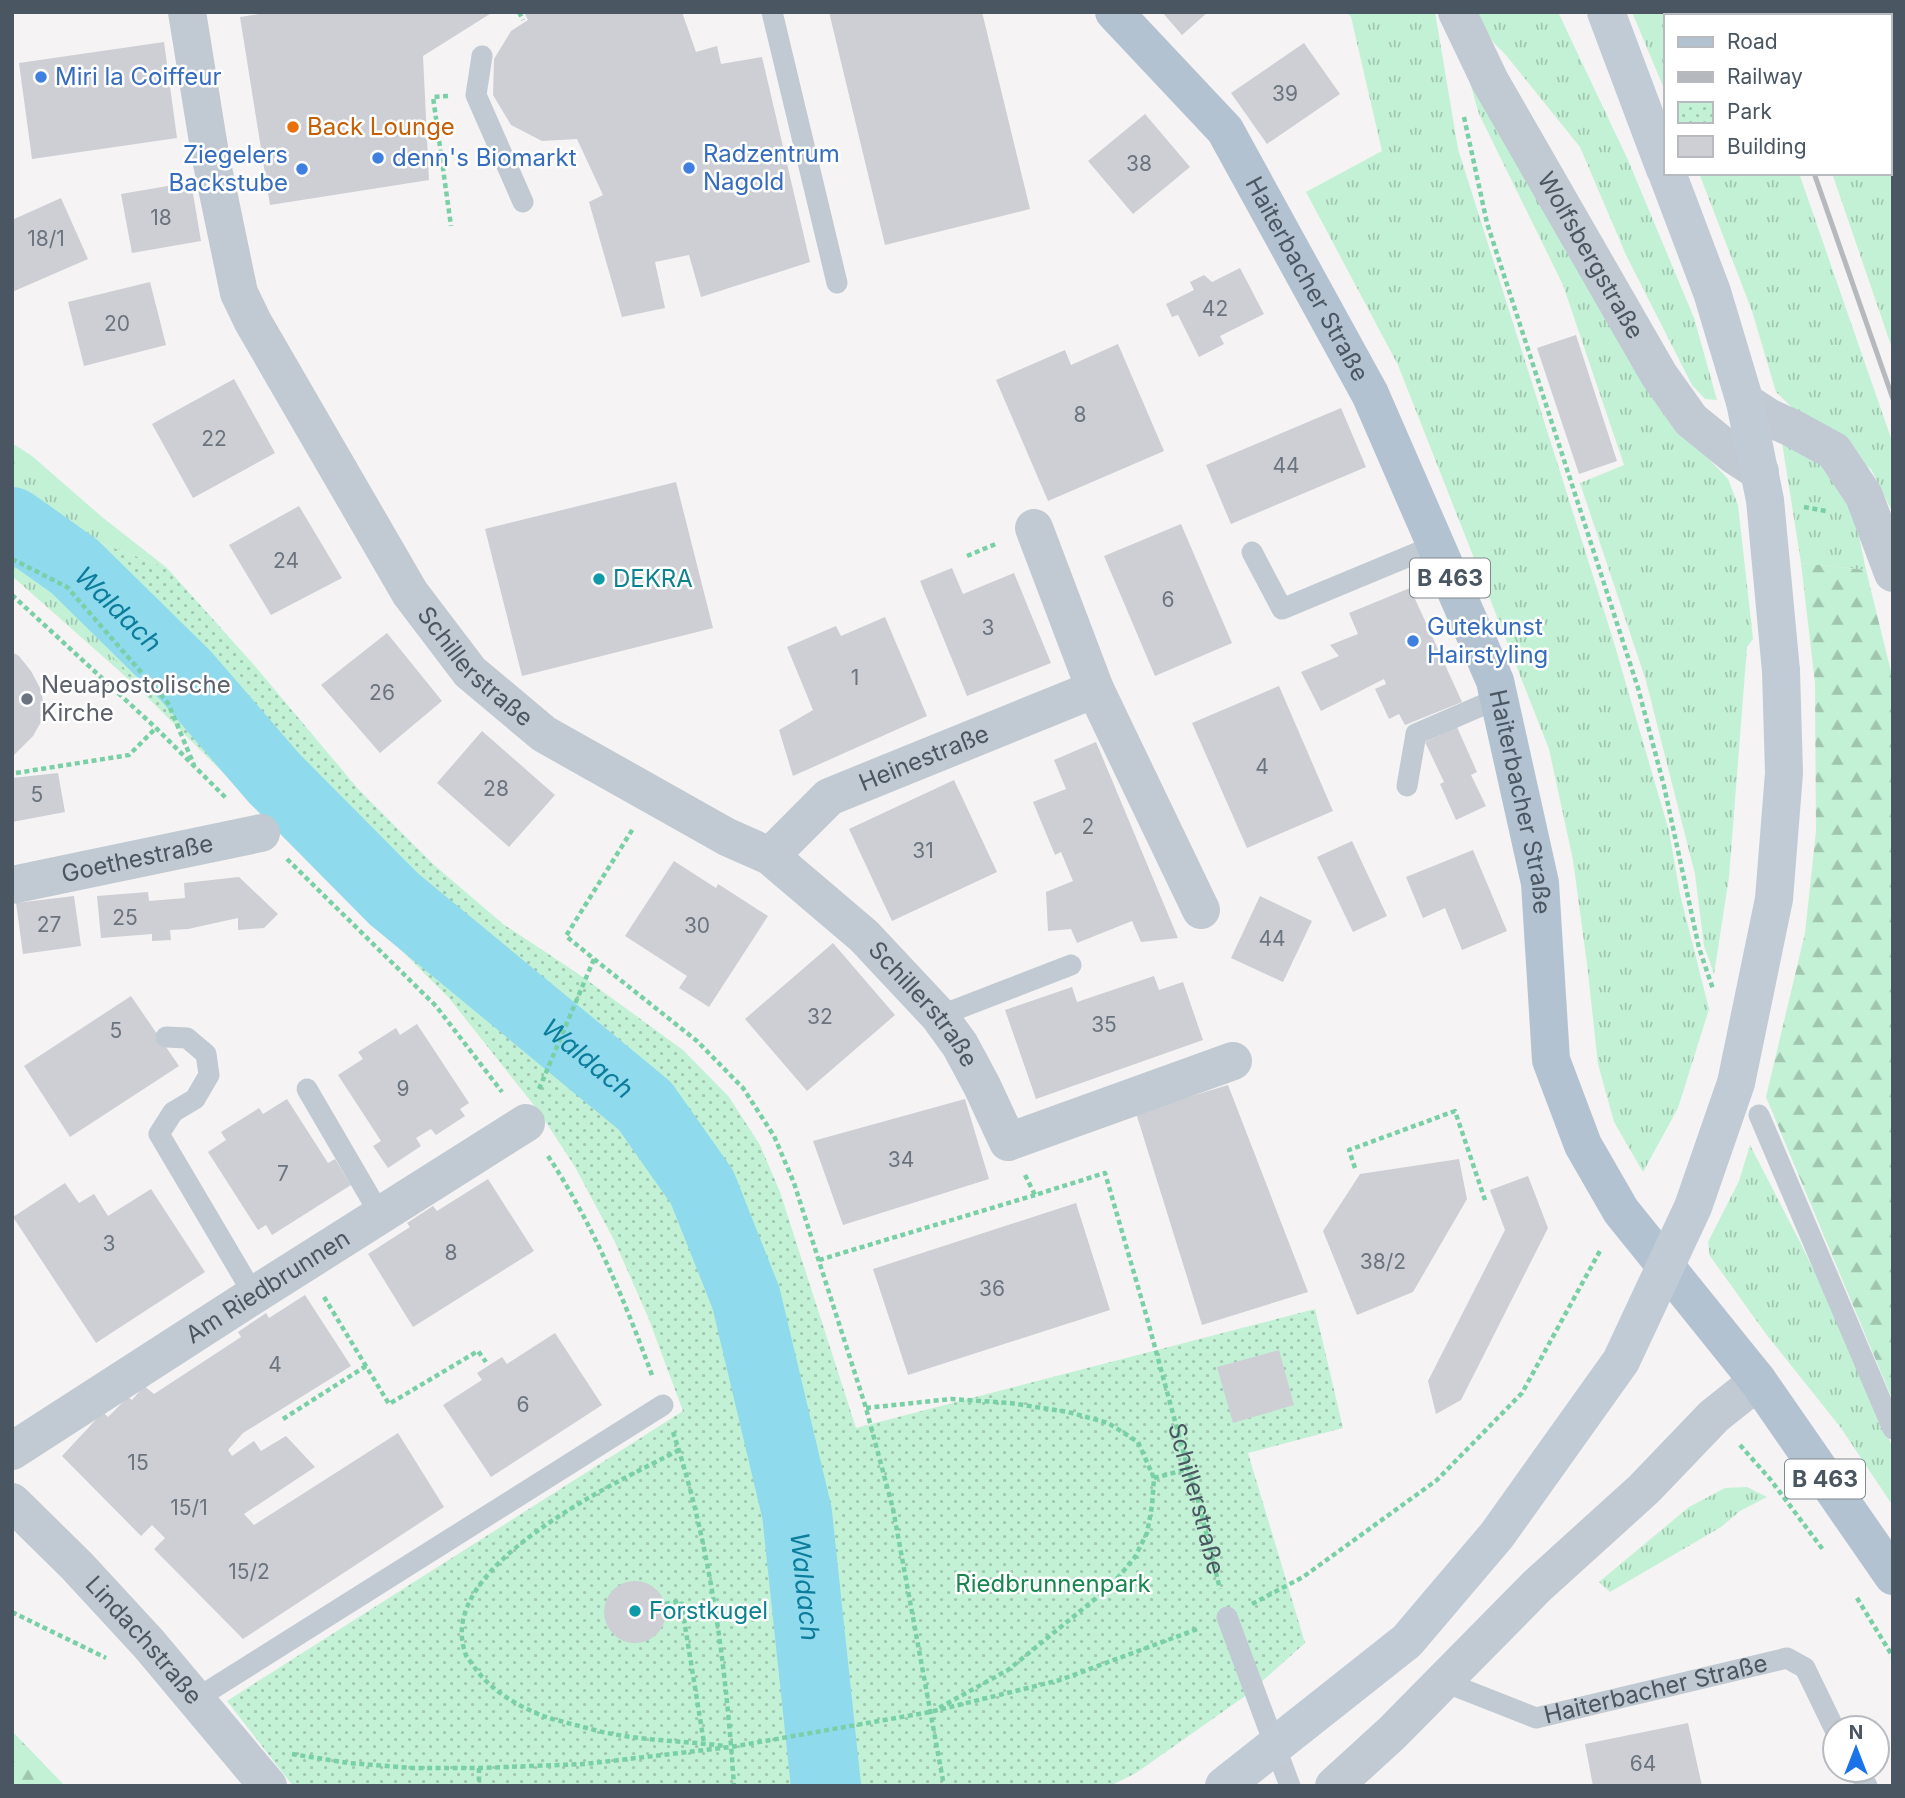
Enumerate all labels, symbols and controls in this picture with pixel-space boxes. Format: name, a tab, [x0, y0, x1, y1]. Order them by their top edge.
legend	[1664, 14, 1891, 175]
text: Road	[1727, 29, 1778, 54]
place label: Miri la Coiffeur	[55, 62, 222, 91]
text: Railway	[1727, 64, 1803, 89]
marker: Miri la Coiffeur	[33, 69, 49, 85]
house number: 39	[1272, 81, 1298, 106]
text: Park	[1727, 99, 1772, 124]
place label: Back Lounge	[307, 112, 455, 141]
marker: Back Lounge	[285, 119, 301, 135]
text: Building	[1727, 134, 1807, 159]
place label: Radzentrum Nagold	[703, 139, 840, 196]
place label: Ziegelers Backstube	[169, 140, 288, 197]
place label: denn's Biomarkt	[392, 143, 577, 172]
marker: denn's Biomarkt	[370, 150, 386, 166]
house number: 38	[1126, 151, 1152, 176]
marker: Radzentrum Nagold	[681, 160, 697, 176]
marker: Ziegelers Backstube	[294, 161, 310, 177]
street label: Wolfsbergstraße	[1532, 167, 1650, 344]
street label: Haiterbacher Straße	[1239, 171, 1375, 386]
house number: 18	[150, 205, 172, 230]
house number: 18/1	[27, 226, 65, 251]
house number: 42	[1202, 296, 1228, 321]
house number: 20	[104, 311, 130, 336]
house number: 8	[1074, 402, 1087, 427]
house number: 22	[201, 426, 227, 451]
house number: 44	[1272, 453, 1300, 478]
house number: 24	[273, 548, 299, 573]
road number: B 463	[1410, 558, 1490, 598]
water label: Waldach	[69, 560, 168, 658]
place label: DEKRA	[613, 564, 693, 593]
marker: DEKRA	[591, 571, 607, 587]
house number: 6	[1161, 587, 1175, 612]
street label: Schillerstraße	[412, 601, 539, 732]
place label: Gutekunst Hairstyling	[1427, 612, 1548, 669]
house number: 3	[982, 615, 994, 640]
marker: Gutekunst Hairstyling	[1405, 633, 1421, 649]
house number: 1	[851, 665, 859, 690]
place label: Neuapostolische Kirche	[41, 670, 231, 727]
house number: 26	[369, 680, 395, 705]
street label: Haiterbacher Straße	[1483, 687, 1557, 915]
marker: Neuapostolische Kirche	[19, 691, 35, 707]
street label: Heinestraße	[855, 719, 993, 797]
house number: 4	[1255, 754, 1269, 779]
house number: 28	[483, 776, 509, 801]
house number: 5	[31, 782, 43, 807]
house number: 2	[1082, 814, 1094, 839]
street label: Goethestraße	[59, 828, 216, 888]
house number: 31	[912, 838, 934, 863]
house number: 25	[112, 905, 138, 930]
house number: 27	[37, 912, 61, 937]
house number: 30	[684, 913, 710, 938]
house number: 44	[1258, 926, 1286, 951]
street label: Schillerstraße	[863, 935, 984, 1072]
house number: 32	[807, 1004, 833, 1029]
water label: Waldach	[536, 1012, 640, 1105]
house number: 35	[1091, 1012, 1117, 1037]
house number: 5	[110, 1018, 122, 1043]
house number: 9	[396, 1076, 410, 1101]
house number: 34	[888, 1147, 914, 1172]
house number: 7	[277, 1161, 289, 1186]
street label: Am Riedbrunnen	[180, 1223, 355, 1349]
house number: 3	[103, 1231, 115, 1256]
house number: 8	[445, 1240, 458, 1265]
house number: 38/2	[1360, 1249, 1406, 1274]
house number: 36	[979, 1276, 1005, 1301]
house number: 4	[268, 1352, 282, 1377]
house number: 6	[516, 1392, 530, 1417]
street label: Schillerstraße	[1162, 1420, 1231, 1577]
house number: 15	[127, 1450, 149, 1475]
road number: B 463	[1785, 1460, 1865, 1498]
house number: 15/1	[170, 1495, 208, 1520]
water label: Waldach	[784, 1531, 826, 1642]
house number: 15/2	[228, 1559, 270, 1584]
park label: Riedbrunnenpark	[955, 1569, 1151, 1598]
street label: Lindachstraße	[80, 1570, 208, 1710]
place label: Forstkugel	[649, 1596, 768, 1625]
marker: Forstkugel	[627, 1603, 643, 1619]
street label: Haiterbacher Straße	[1541, 1648, 1770, 1730]
north arrow	[1821, 1714, 1891, 1784]
text: N	[1849, 1721, 1863, 1744]
house number: 64	[1630, 1751, 1656, 1776]

